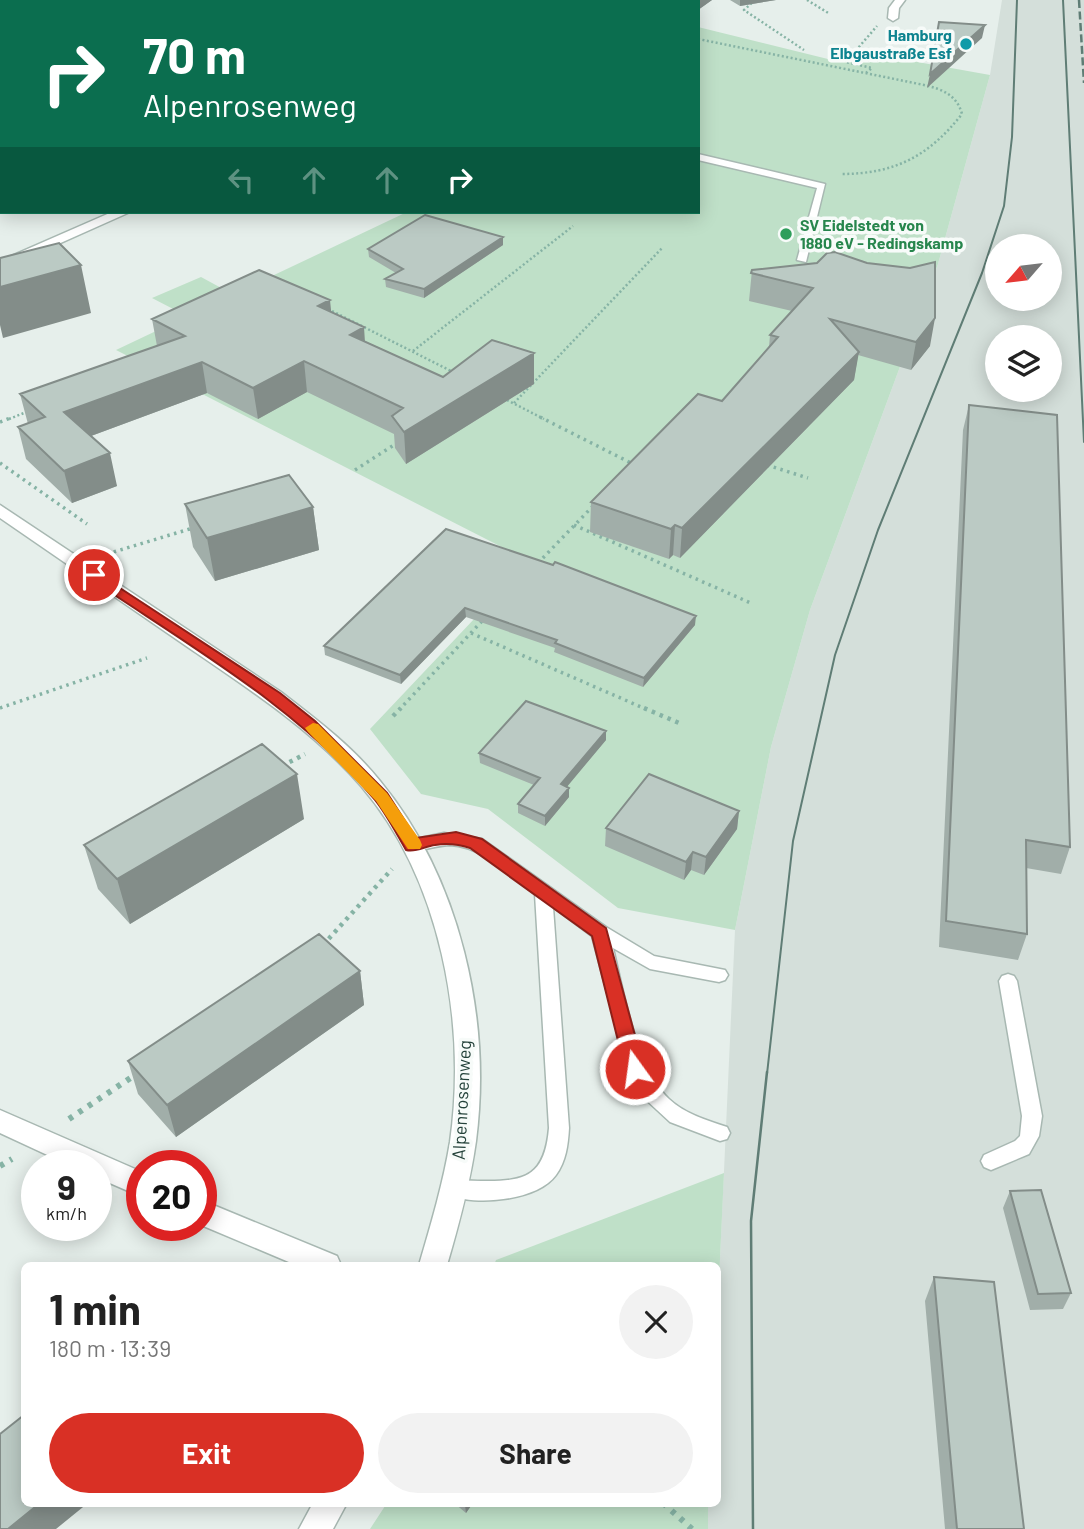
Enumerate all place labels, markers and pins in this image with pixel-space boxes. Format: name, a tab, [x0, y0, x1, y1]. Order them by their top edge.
place label: Hamburg Elbgaustraße Esf	[830, 25, 952, 62]
marker: Hamburg Elbgaustraße Esf	[958, 36, 974, 52]
place label: SV Eidelstedt von 1880 eV - Redingskamp	[800, 215, 963, 252]
marker: SV Eidelstedt von 1880 eV - Redingskamp	[778, 226, 794, 242]
pin	[64, 545, 124, 605]

